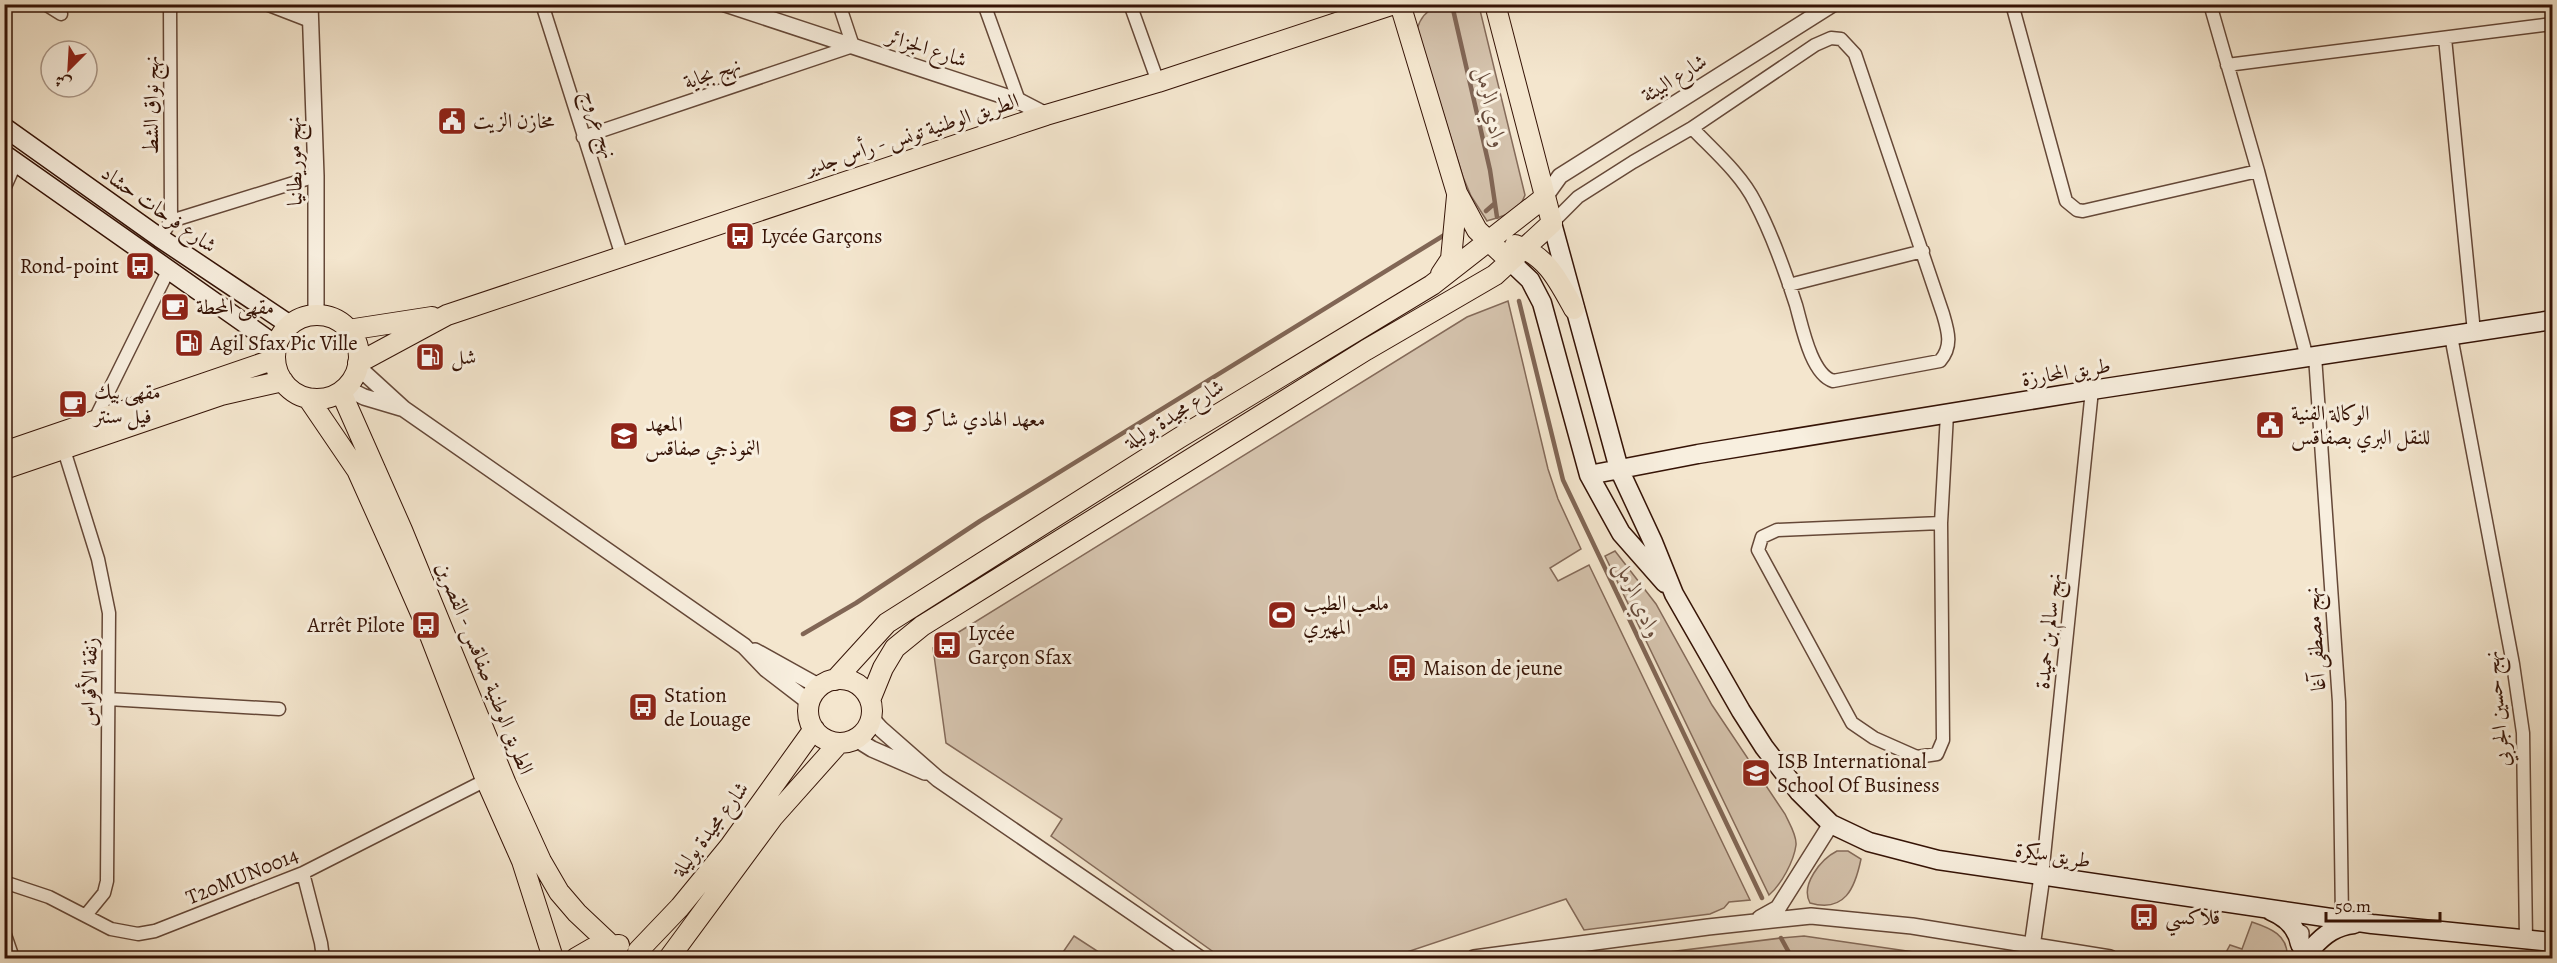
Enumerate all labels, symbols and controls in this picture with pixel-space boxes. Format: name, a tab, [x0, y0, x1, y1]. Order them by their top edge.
street label: شارع الجزائر	[880, 21, 971, 78]
north arrow	[39, 39, 99, 99]
street label: شارع البيئة	[1636, 47, 1714, 112]
street label: نهج بجاية	[680, 50, 746, 101]
street label: نهج نواق الشط	[137, 55, 170, 155]
water label: وادي الرمل	[1466, 63, 1514, 151]
text: ش	[52, 69, 75, 95]
street label: الطريق الوطنية تونس - رأس جدير	[800, 85, 1022, 182]
street label: نهج عروج	[571, 86, 624, 164]
public building icon: مخازن الزيت	[436, 105, 468, 137]
place label: مخازن الزيت	[473, 107, 555, 135]
street label: نهج موريطانيا	[279, 116, 314, 206]
street label: شارع فرحات حشاد	[93, 159, 222, 262]
bus stop icon: Lycée Garçons	[724, 220, 756, 252]
place label: Lycée Garçons	[761, 222, 882, 250]
bus stop icon: Rond-point	[124, 250, 156, 282]
place label: Rond-point	[20, 252, 119, 280]
cafe icon: مقهى المحطة	[159, 291, 191, 323]
place label: مقهى المحطة	[196, 293, 274, 321]
fuel station icon: Agil Sfax Pic Ville	[173, 327, 205, 359]
place label: Agil Sfax Pic Ville	[209, 329, 358, 357]
fuel station icon: شل	[414, 341, 446, 373]
place label: شل	[451, 343, 476, 372]
street label: طريق المحارزة	[2019, 351, 2113, 393]
street label: شارع مجيدة بوليلة	[1118, 372, 1231, 460]
place label: مقهى بيك فيل سنتر	[92, 378, 161, 431]
cafe icon: مقهى بيك فيل سنتر	[57, 388, 89, 420]
place label: الوكالة الفنية للنقل البري بصفاقس	[2291, 399, 2430, 453]
school or university icon: معهد الهادي شاكر	[887, 403, 919, 435]
place label: معهد الهادي شاكر	[922, 405, 1045, 435]
public building icon: الوكالة الفنية للنقل البري بصفاقس	[2254, 409, 2286, 441]
place label: المعهد النموذجي صفاقس	[645, 410, 760, 465]
school or university icon: المعهد النموذجي صفاقس	[608, 420, 640, 452]
water label: وادي الرمل	[1605, 555, 1669, 644]
street label: الطريق الوطنية صفاقس - القصرين	[429, 558, 541, 778]
street label: نهج سالم بن حميدة	[2028, 571, 2073, 691]
street label: نهج مصطفى آغا	[2297, 586, 2338, 692]
place label: ملعب الطيب المهيري	[1303, 589, 1389, 643]
sports icon: ملعب الطيب المهيري	[1266, 599, 1298, 631]
bus stop icon: Arrêt Pilote	[410, 609, 442, 641]
place label: Arrêt Pilote	[307, 611, 405, 639]
place label: Lycée Garçon Sfax	[968, 619, 1072, 671]
bus stop icon: Lycée Garçon Sfax	[931, 629, 963, 661]
street label: زنقة الأقواس	[73, 637, 104, 727]
street label: نهج حسين الجربي	[2477, 649, 2522, 768]
bus stop icon: Maison de jeune	[1386, 652, 1418, 684]
place label: Maison de jeune	[1423, 654, 1563, 682]
place label: Station de Louage	[664, 681, 751, 733]
bus stop icon: Station de Louage	[627, 691, 659, 723]
place label: ISB International School Of Business	[1777, 747, 1940, 799]
school or university icon: ISB International School Of Business	[1740, 757, 1772, 789]
street label: شارع مجيدة بوليلة	[664, 776, 758, 886]
street label: طريق سكرة	[2013, 835, 2093, 875]
street label: T20MUN0014	[182, 841, 302, 911]
scale bar	[2326, 885, 2440, 923]
text: 50 m	[2335, 894, 2371, 918]
bus stop icon: قلاكسي	[2128, 901, 2160, 933]
place label: قلاكسي	[2165, 903, 2220, 937]

